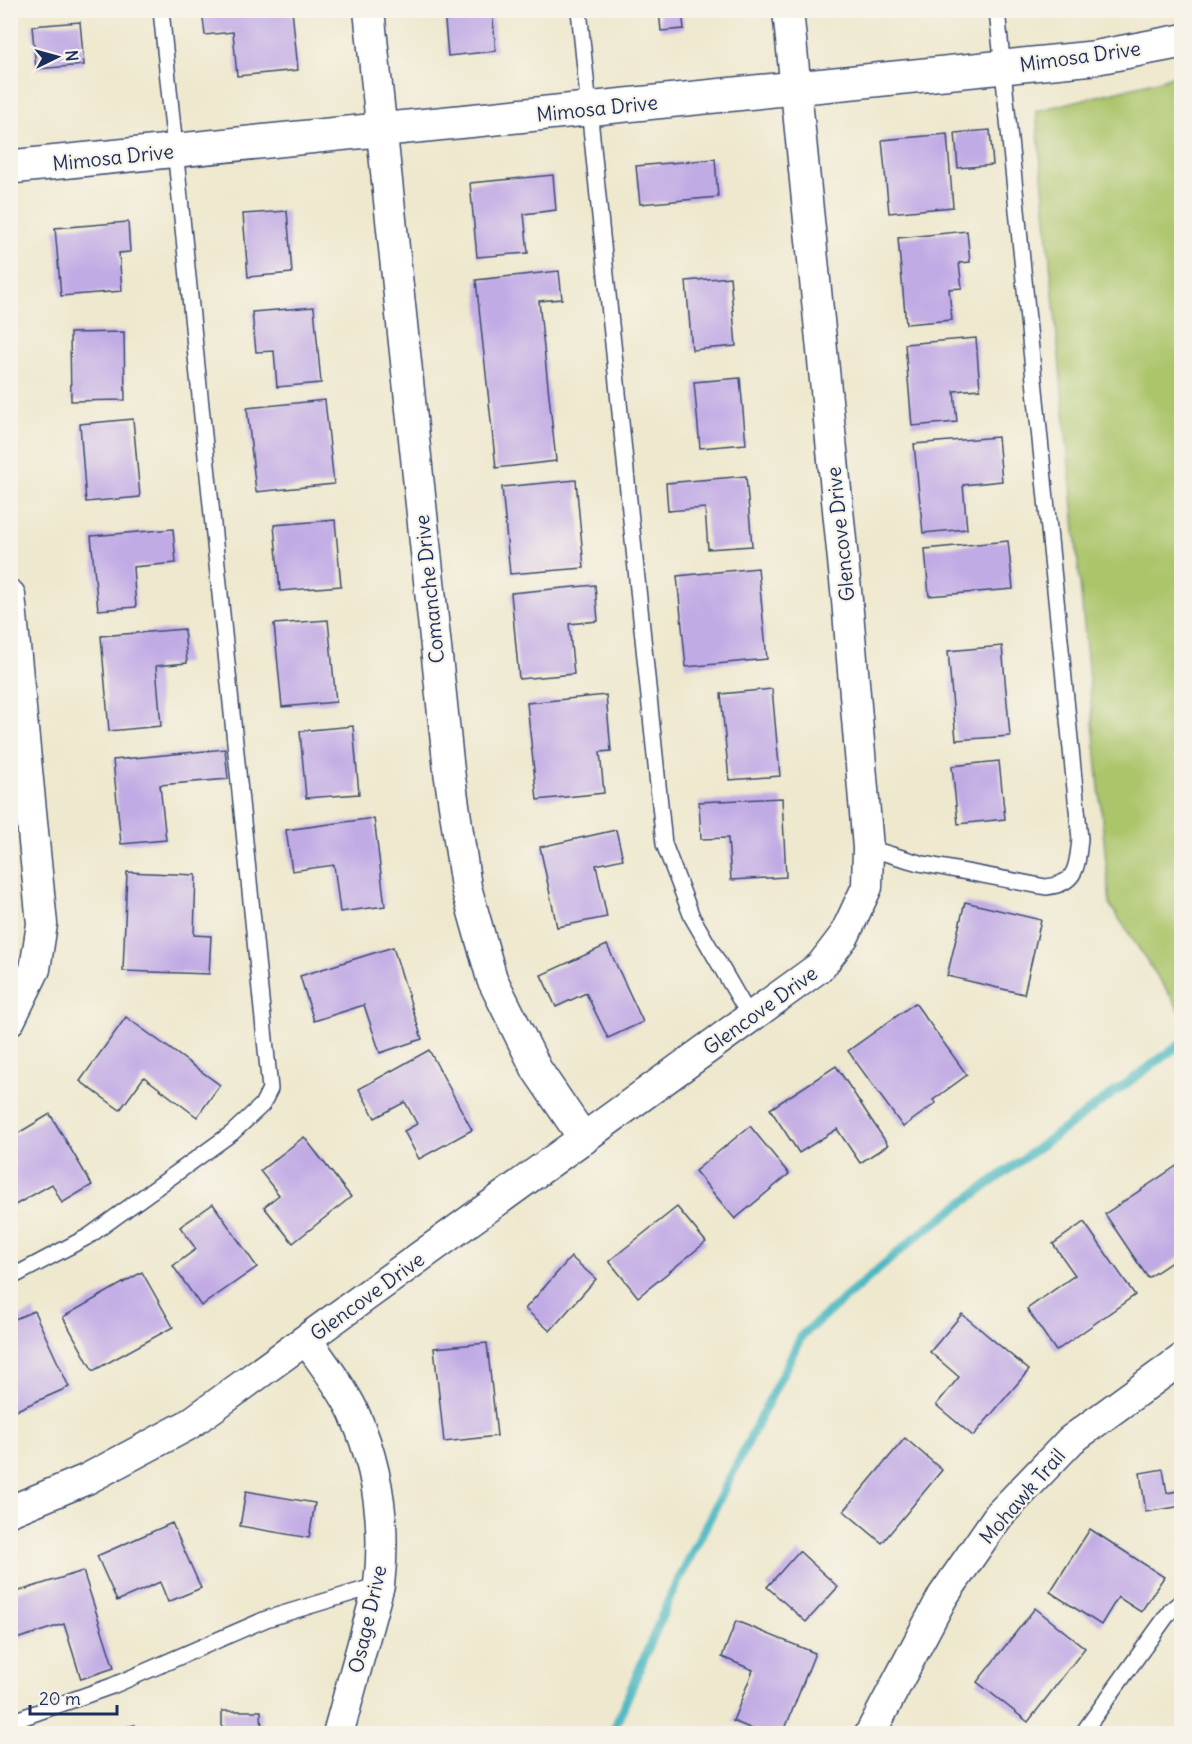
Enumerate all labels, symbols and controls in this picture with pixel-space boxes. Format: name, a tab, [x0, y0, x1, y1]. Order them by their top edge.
north arrow	[27, 27, 87, 87]
street label: Mimosa Drive	[1018, 35, 1142, 77]
text: N	[61, 49, 82, 62]
street label: Mimosa Drive	[535, 89, 659, 127]
street label: Mimosa Drive	[51, 138, 175, 176]
street label: Glencove Drive	[821, 466, 859, 602]
street label: Comanche Drive	[409, 513, 449, 665]
street label: Glencove Drive	[698, 960, 822, 1060]
street label: Glencove Drive	[305, 1246, 429, 1346]
street label: Mohawk Trail	[974, 1443, 1070, 1549]
street label: Osage Drive	[342, 1563, 392, 1675]
scale bar	[30, 1678, 117, 1716]
text: 20 m	[39, 1687, 81, 1710]

